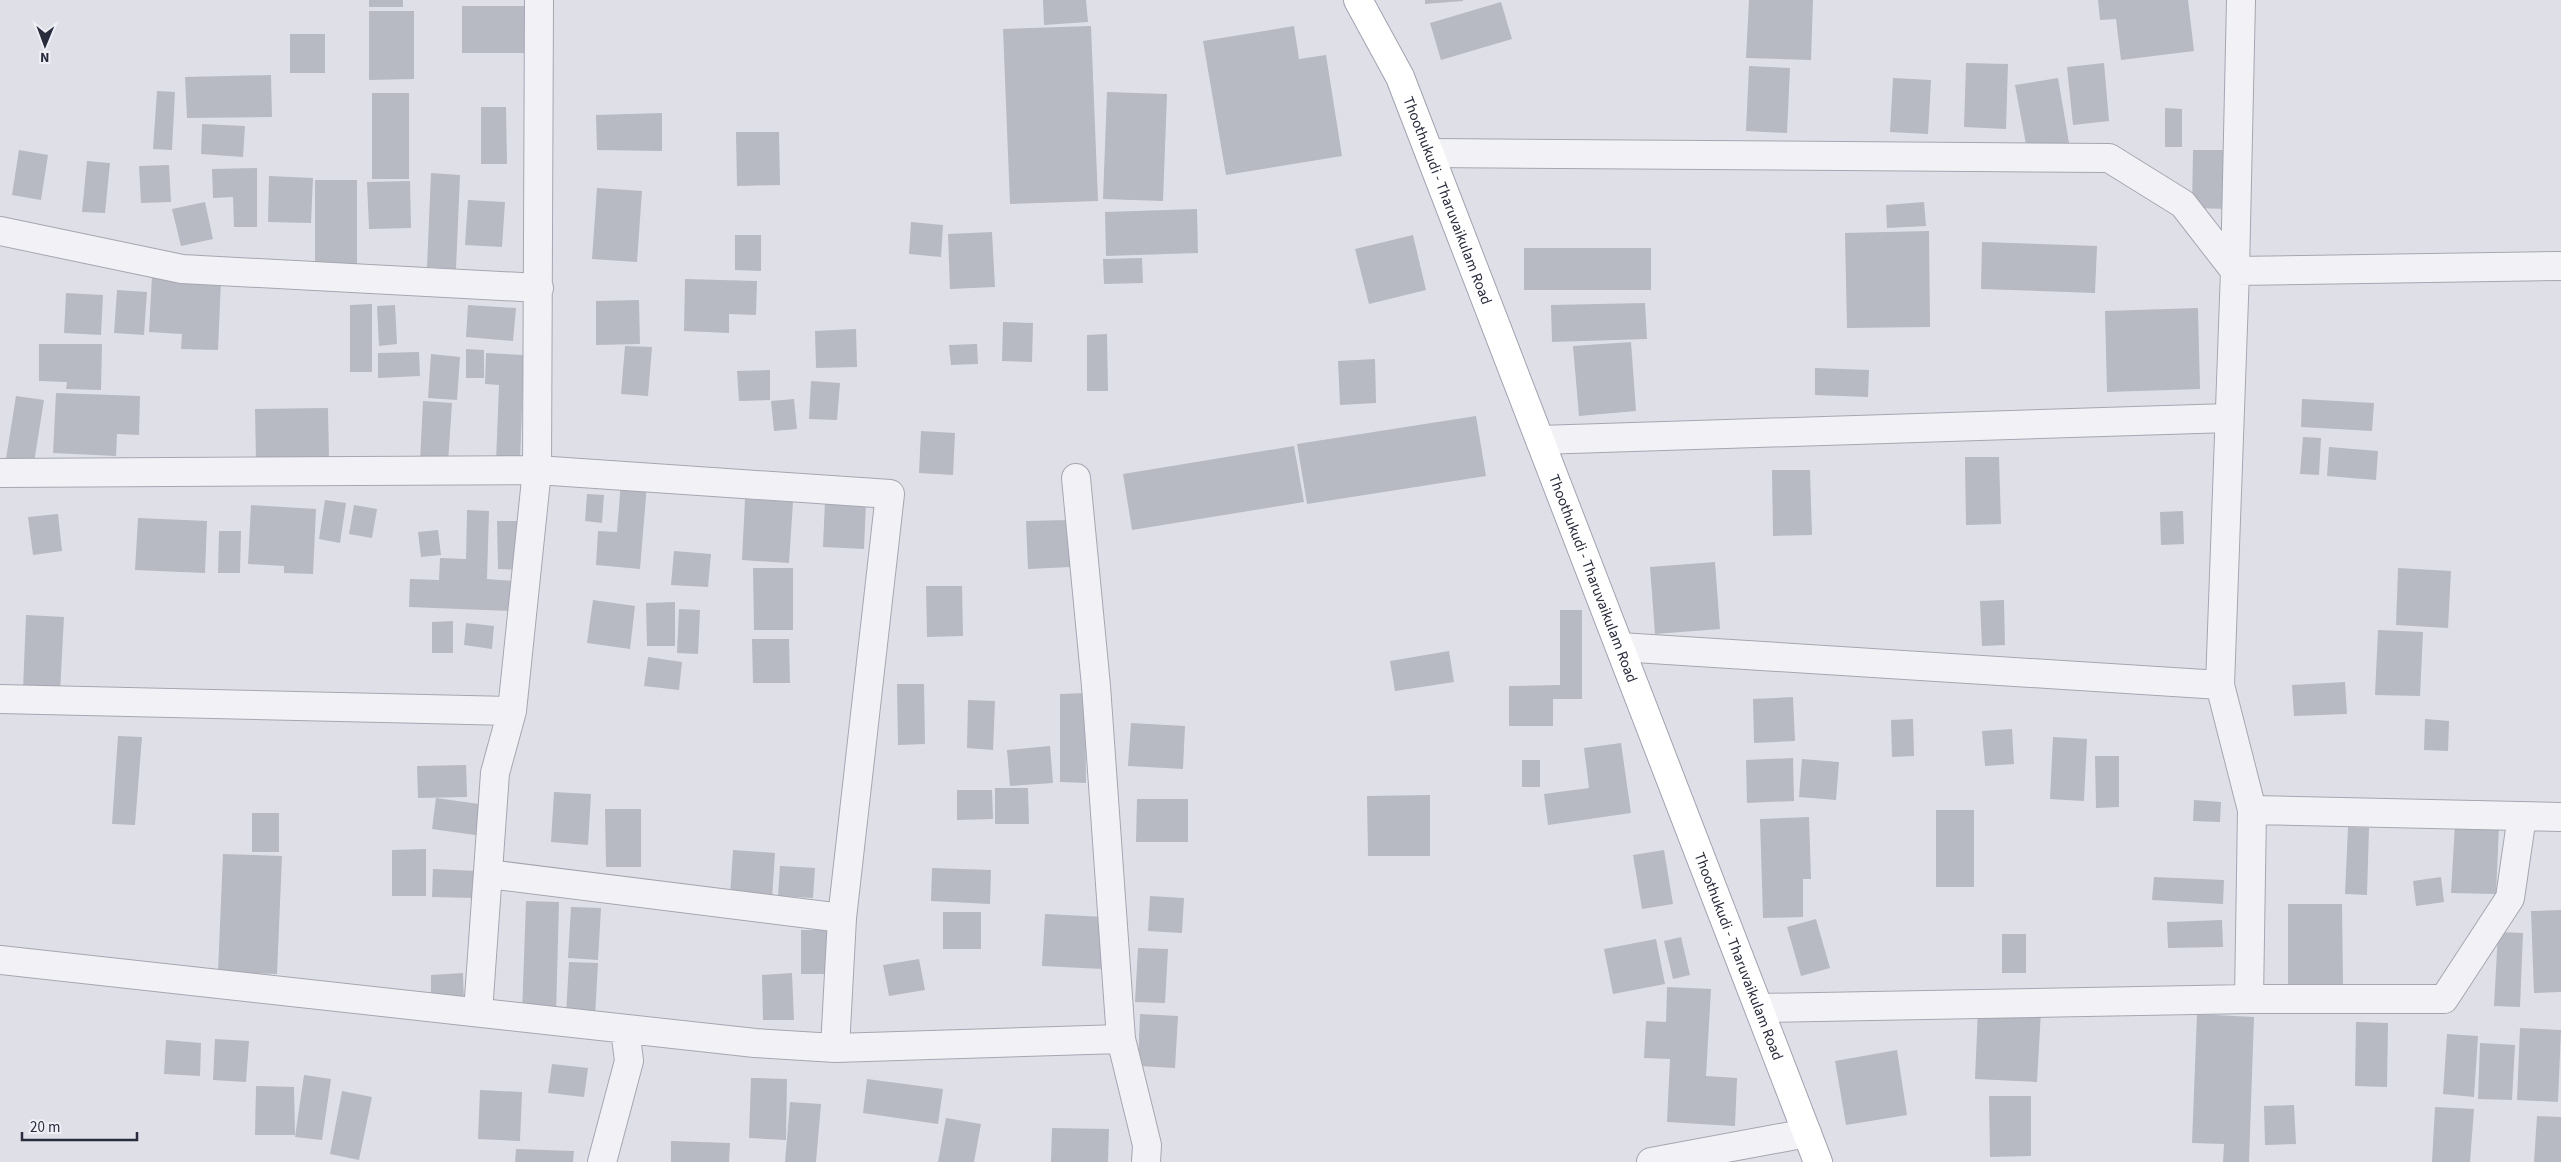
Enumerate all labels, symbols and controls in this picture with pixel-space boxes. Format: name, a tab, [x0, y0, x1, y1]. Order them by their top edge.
north arrow	[20, 20, 70, 70]
text: N	[40, 47, 50, 67]
street label: Thoothukudi - Tharuvaikulam Road	[1398, 93, 1497, 308]
street label: Thoothukudi - Tharuvaikulam Road	[1544, 471, 1643, 685]
street label: Thoothukudi - Tharuvaikulam Road	[1689, 849, 1788, 1063]
scale bar	[22, 1110, 138, 1142]
text: 20 m	[30, 1117, 60, 1138]

